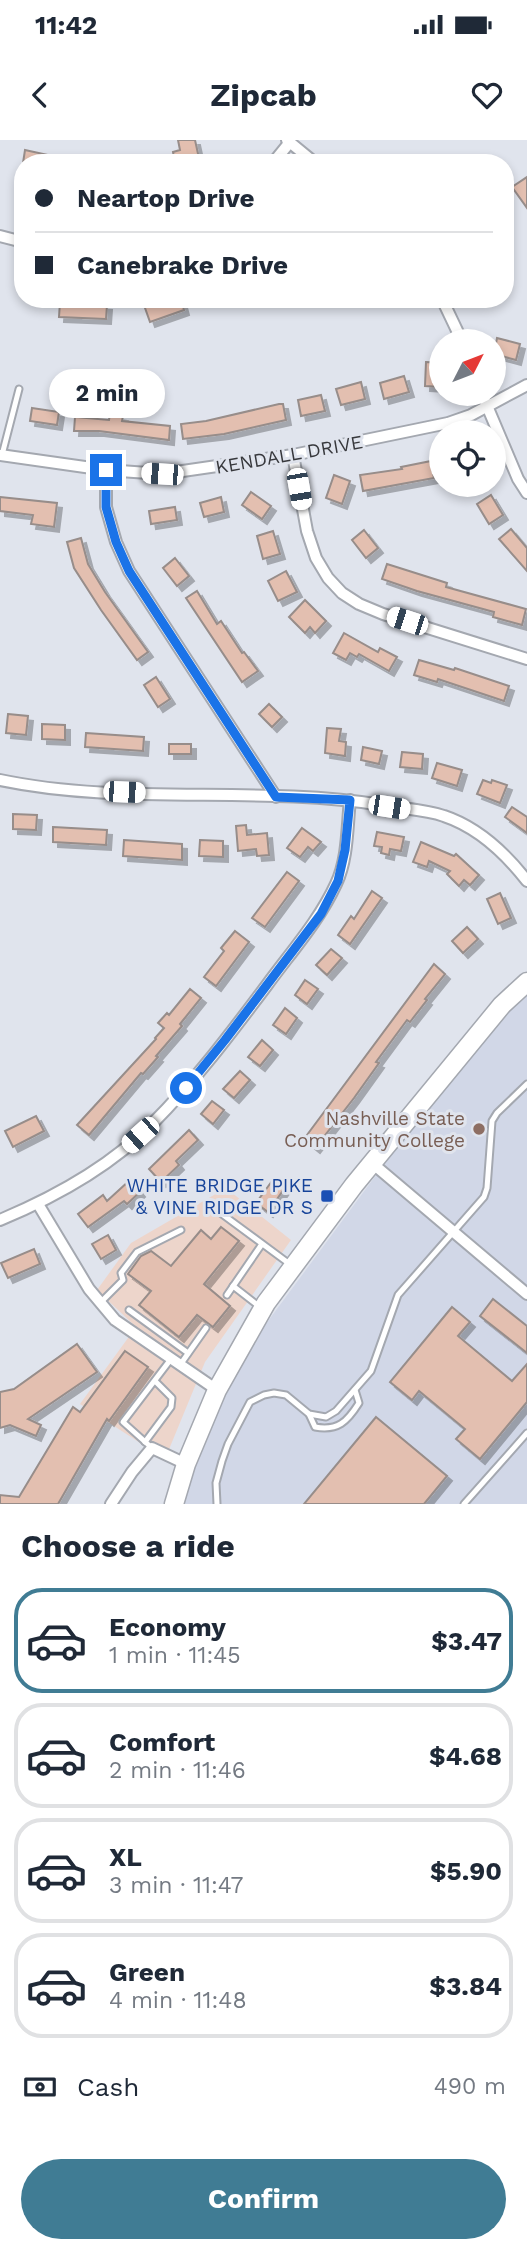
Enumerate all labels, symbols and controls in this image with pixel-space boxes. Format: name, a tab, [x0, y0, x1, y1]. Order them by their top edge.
text: 11:42	[35, 10, 97, 40]
icon: back	[21, 76, 59, 114]
text: Zipcab	[210, 76, 317, 114]
icon: heart	[468, 76, 506, 114]
text: Neartop Drive	[77, 183, 255, 213]
text: Canebrake Drive	[77, 250, 288, 280]
north arrow	[429, 329, 506, 406]
map controls	[429, 329, 506, 497]
callout: 2 min	[48, 369, 164, 418]
text: 2 min	[76, 380, 138, 407]
button: locate	[429, 420, 506, 497]
street label: KENDALL DRIVE	[214, 430, 365, 479]
route end	[90, 454, 122, 486]
car	[141, 462, 184, 486]
car	[286, 466, 313, 512]
car	[384, 605, 431, 637]
car	[103, 781, 146, 803]
car	[367, 793, 412, 821]
route start	[170, 1072, 202, 1104]
place label: Nashville State Community College	[284, 1107, 465, 1152]
car	[118, 1113, 163, 1157]
marker: Nashville State Community College	[471, 1121, 487, 1137]
place label: WHITE BRIDGE PIKE & VINE RIDGE DR S	[127, 1174, 313, 1219]
marker: WHITE BRIDGE PIKE & VINE RIDGE DR S	[319, 1188, 335, 1204]
text: Choose a ride	[21, 1527, 235, 1565]
icon: car	[25, 1609, 88, 1672]
text: Economy	[109, 1612, 226, 1642]
text: $3.47	[431, 1626, 502, 1656]
text: 1 min · 11:45	[109, 1642, 241, 1669]
icon: car	[25, 1724, 88, 1787]
text: Comfort	[109, 1727, 215, 1757]
text: $4.68	[429, 1741, 502, 1771]
text: 2 min · 11:46	[109, 1757, 246, 1784]
icon: car	[25, 1839, 88, 1902]
text: XL	[109, 1842, 142, 1872]
text: $5.90	[430, 1856, 502, 1886]
text: 3 min · 11:47	[109, 1872, 244, 1899]
icon: car	[25, 1954, 88, 2017]
text: Green	[109, 1957, 185, 1987]
text: $3.84	[429, 1971, 502, 2001]
text: 4 min · 11:48	[109, 1987, 247, 2014]
icon: cash	[21, 2068, 59, 2106]
text: Cash	[77, 2072, 139, 2102]
text: 490 m	[434, 2073, 506, 2100]
button: Confirm	[21, 2159, 506, 2239]

